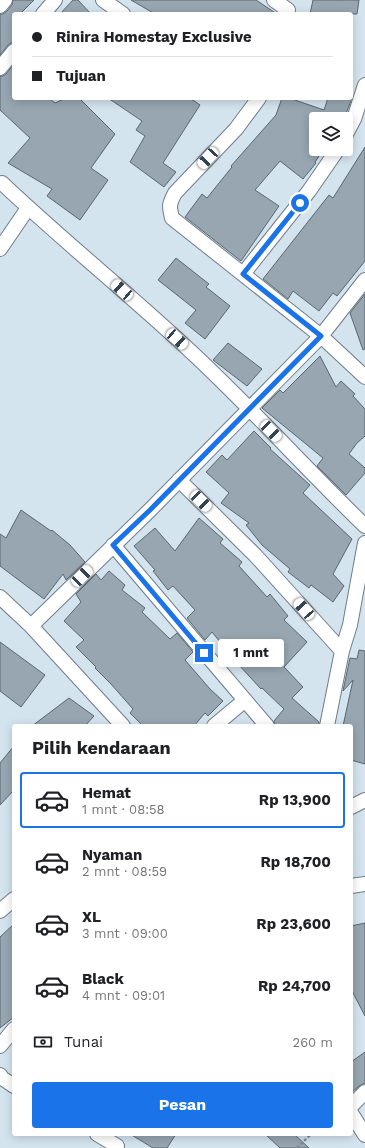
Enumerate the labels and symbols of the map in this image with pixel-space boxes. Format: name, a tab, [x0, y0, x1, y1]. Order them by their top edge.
car	[195, 145, 221, 171]
route start	[291, 194, 309, 212]
car	[109, 278, 135, 302]
car	[164, 327, 190, 351]
car	[258, 418, 284, 444]
car	[188, 488, 214, 514]
car	[69, 563, 95, 589]
car	[292, 596, 316, 622]
callout: 1 mnt	[218, 639, 284, 667]
route end	[195, 644, 213, 662]

